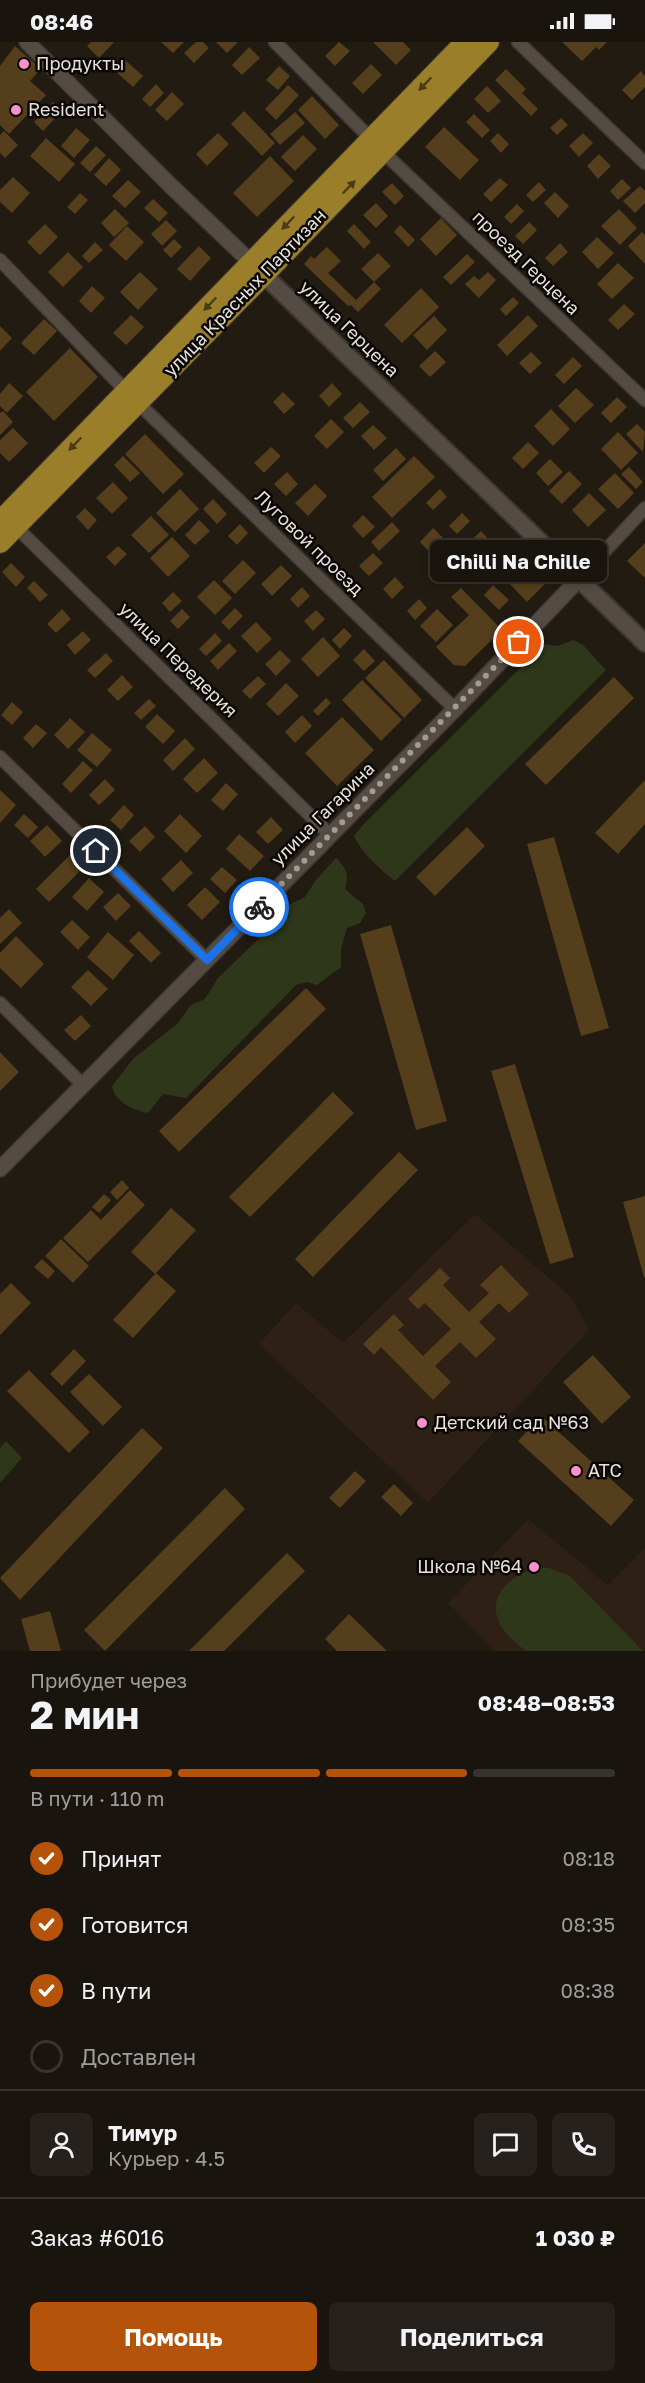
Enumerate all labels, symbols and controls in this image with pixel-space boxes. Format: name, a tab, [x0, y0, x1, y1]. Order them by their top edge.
text: 08:46	[30, 8, 93, 35]
place label: Продукты	[36, 52, 124, 74]
marker: Продукты	[17, 57, 31, 71]
one-way arrow	[418, 76, 432, 90]
place label: Resident	[28, 98, 104, 120]
marker: Resident	[9, 103, 23, 117]
one-way arrow	[341, 181, 355, 195]
street label: улица Красных Партизан	[158, 204, 330, 381]
street label: проезд Герцена	[469, 206, 585, 319]
one-way arrow	[282, 216, 296, 230]
street label: улица Герцена	[295, 275, 404, 381]
one-way arrow	[203, 296, 217, 311]
one-way arrow	[68, 437, 82, 451]
street label: Луговой проезд	[251, 485, 368, 600]
callout: Chilli Na Chille	[430, 540, 608, 582]
text: Chilli Na Chille	[446, 549, 591, 573]
street label: улица Передерия	[115, 597, 243, 721]
pin	[493, 616, 544, 667]
icon: bag	[502, 625, 535, 658]
street label: улица Гагарина	[266, 757, 379, 870]
pin	[70, 825, 121, 876]
icon: home	[79, 834, 112, 867]
courier	[229, 877, 289, 937]
icon: bike	[243, 891, 276, 924]
place label: Детский сад №63	[434, 1411, 589, 1433]
marker: Детский сад №63	[415, 1416, 429, 1430]
place label: АТС	[588, 1459, 622, 1481]
marker: АТС	[569, 1464, 583, 1478]
place label: Школа №64	[417, 1555, 522, 1577]
marker: Школа №64	[527, 1560, 541, 1574]
text: Прибудет через	[30, 1668, 187, 1692]
text: 08:48–08:53	[478, 1689, 615, 1716]
text: 2 мин	[30, 1691, 139, 1738]
text: В пути · 110 m	[30, 1786, 165, 1810]
icon: check	[30, 1842, 63, 1875]
text: Принят	[81, 1845, 161, 1872]
text: 08:18	[563, 1846, 615, 1870]
icon: check	[30, 1908, 63, 1941]
text: Готовится	[81, 1911, 189, 1938]
text: 08:35	[561, 1912, 615, 1936]
icon: check	[30, 1974, 63, 2007]
text: В пути	[81, 1977, 151, 2004]
text: 08:38	[561, 1978, 615, 2002]
text: Доставлен	[81, 2043, 196, 2070]
button: person	[30, 2113, 93, 2176]
button: chat	[474, 2113, 537, 2176]
button: phone	[552, 2113, 615, 2176]
text: Тимур	[108, 2119, 177, 2146]
text: Курьер · 4.5	[108, 2146, 225, 2170]
text: Заказ #6016	[30, 2224, 164, 2251]
text: 1 030 ₽	[536, 2224, 615, 2251]
button: Помощь	[30, 2302, 317, 2371]
button: Поделиться	[329, 2302, 615, 2371]

